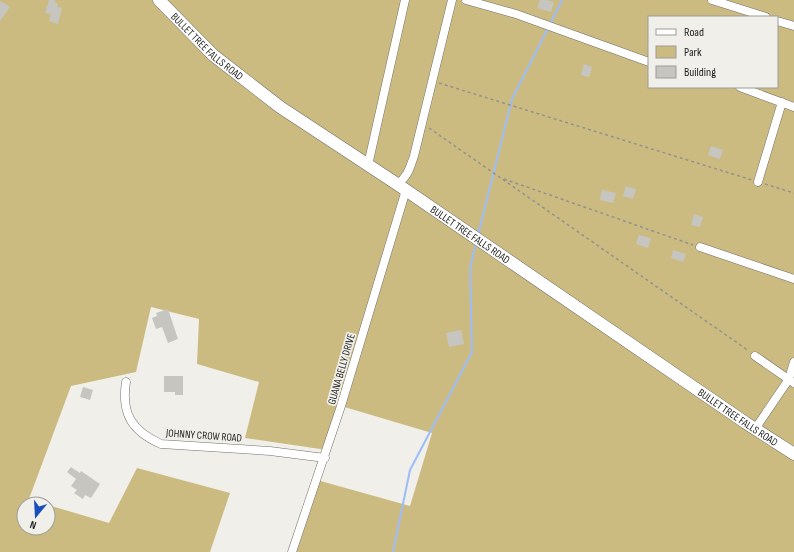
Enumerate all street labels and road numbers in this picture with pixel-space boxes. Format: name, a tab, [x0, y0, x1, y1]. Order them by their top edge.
street label: BULLET TREE FALLS ROAD	[168, 10, 246, 83]
street label: BULLET TREE FALLS ROAD	[428, 203, 512, 267]
street label: GUANA BELLY DRIVE	[325, 332, 358, 406]
street label: BULLET TREE FALLS ROAD	[695, 386, 780, 449]
street label: JOHNNY CROW ROAD	[165, 426, 242, 445]

